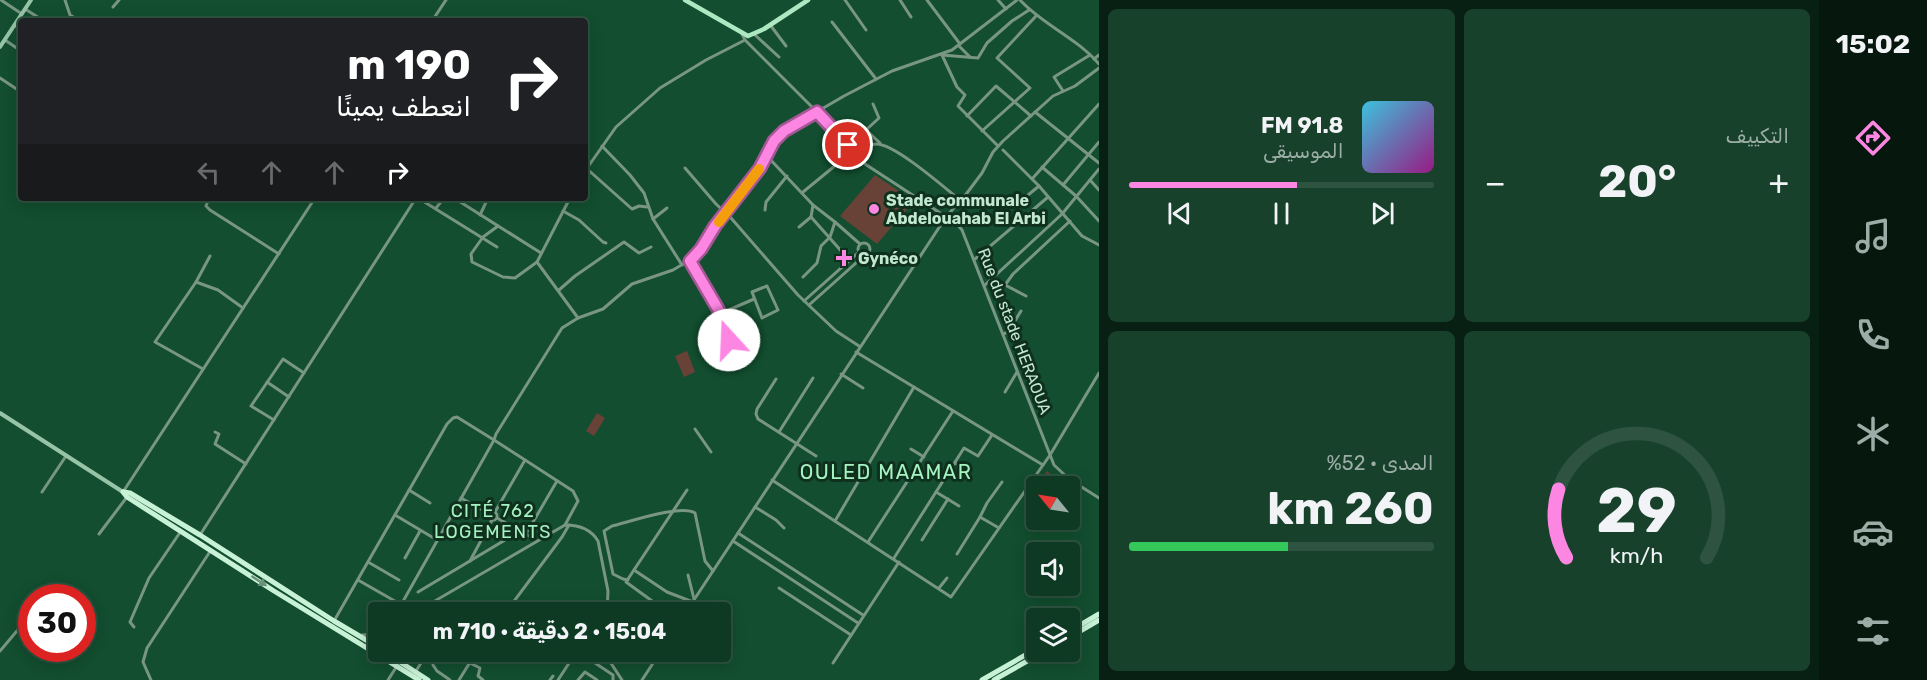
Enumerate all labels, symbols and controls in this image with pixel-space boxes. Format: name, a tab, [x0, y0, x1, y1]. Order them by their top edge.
text: 15:02	[1836, 28, 1910, 60]
text: 190 m	[347, 40, 471, 90]
icon: right	[492, 42, 570, 120]
text: انعطف يمينًا	[336, 91, 471, 123]
text: 91.8 FM	[1261, 112, 1344, 139]
icon: directions	[1852, 117, 1894, 159]
pin	[822, 119, 873, 170]
text: التكييف	[1726, 124, 1789, 148]
icon: arrive	[831, 128, 864, 161]
text: الموسيقى	[1263, 139, 1344, 163]
text: 20°	[1598, 155, 1676, 208]
icon: left	[192, 156, 225, 189]
icon: ahead	[255, 156, 288, 189]
icon: ahead	[318, 156, 351, 189]
icon: right	[381, 156, 414, 189]
text: −	[1485, 163, 1506, 202]
text: +	[1768, 163, 1789, 202]
place label: Stade communale Abdelouahab El Arbi	[886, 191, 1046, 228]
icon: previous	[1163, 197, 1196, 230]
icon: pause	[1265, 197, 1298, 230]
icon: next	[1366, 197, 1399, 230]
marker: Stade communale Abdelouahab El Arbi	[867, 202, 881, 216]
icon: music	[1852, 215, 1894, 257]
street label: Rue du stade HERAOUA	[974, 245, 1055, 417]
marker: Gynéco	[835, 249, 853, 267]
place label: Gynéco	[858, 249, 918, 268]
position arrow	[697, 308, 761, 372]
icon: phone	[1852, 314, 1894, 356]
icon: climate	[1852, 413, 1894, 455]
text: المدى · 52%	[1327, 451, 1434, 475]
district label: OULED MAAMAR	[800, 460, 972, 484]
text: 29	[1596, 474, 1677, 548]
north arrow	[1026, 476, 1080, 530]
map controls	[1026, 476, 1080, 662]
text: 260 km	[1267, 482, 1434, 535]
district label: CITÉ 762 LOGEMENTS	[434, 500, 552, 543]
icon: car	[1852, 511, 1894, 553]
button: sound	[1026, 542, 1080, 596]
text: km/h	[1610, 543, 1664, 568]
one-way arrow	[251, 576, 267, 587]
speed limit sign: 30	[18, 584, 96, 662]
button: layers	[1026, 608, 1080, 662]
icon: filters	[1852, 610, 1894, 652]
text: 15:04 · 2 دقيقة · 710 m	[433, 618, 666, 645]

